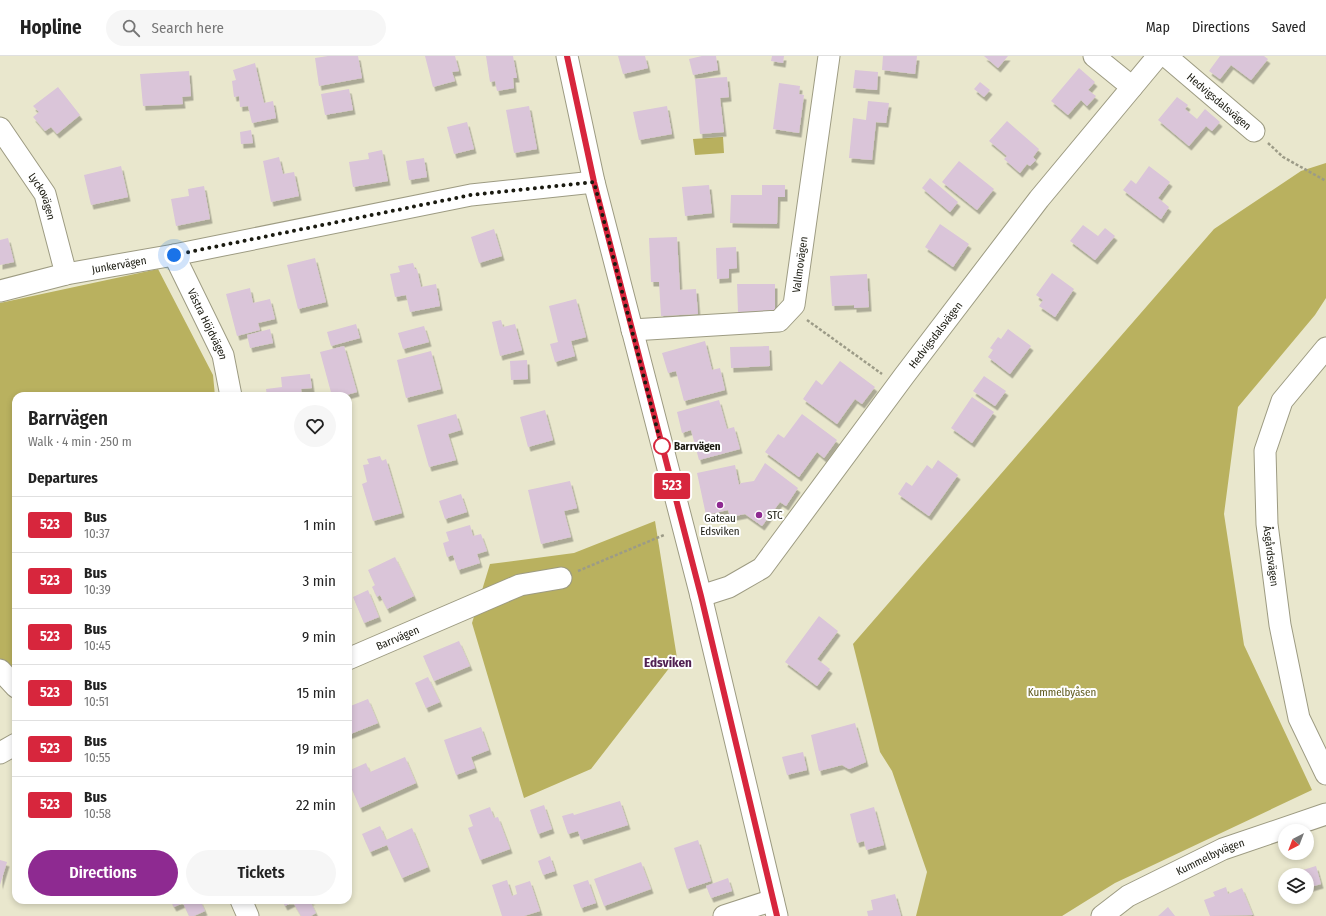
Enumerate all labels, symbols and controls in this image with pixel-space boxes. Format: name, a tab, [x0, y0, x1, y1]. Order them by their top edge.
search box	[106, 10, 386, 46]
text: Hopline	[20, 16, 82, 39]
icon: search	[120, 17, 142, 39]
text: Search here	[152, 19, 224, 37]
text: Map	[1146, 19, 1170, 36]
text: Directions	[1192, 19, 1250, 36]
text: Saved	[1272, 19, 1306, 36]
street label: Hedvigsdalsvägen	[1184, 70, 1254, 132]
street label: Lyckovägen	[26, 170, 58, 221]
street label: Vallmovägen	[789, 236, 810, 294]
your location	[164, 245, 184, 265]
street label: Junkervägen	[91, 253, 147, 276]
street label: Västra Höjdvägen	[185, 286, 230, 361]
street label: Hedvigsdalsvägen	[906, 299, 965, 371]
button: heart	[294, 405, 336, 447]
text: Barrvägen	[28, 407, 108, 430]
text: Walk · 4 min · 250 m	[28, 434, 132, 449]
marker: Barrvägen	[653, 437, 671, 455]
place label: Barrvägen	[674, 440, 721, 453]
text: Departures	[28, 469, 98, 487]
line badge: 523	[649, 473, 695, 499]
text: 523	[662, 477, 682, 494]
marker: Gateau Edsviken	[715, 500, 725, 510]
text: Bus	[84, 508, 107, 526]
place label: STC	[767, 509, 783, 522]
marker: STC	[754, 510, 764, 520]
place label: Gateau Edsviken	[700, 512, 740, 538]
text: 523	[40, 516, 60, 533]
text: 1 min	[303, 516, 336, 534]
street label: Åsgårdsvägen	[1261, 525, 1281, 587]
text: 10:37	[84, 526, 110, 541]
text: Bus	[84, 564, 107, 582]
text: 523	[40, 572, 60, 589]
text: 3 min	[302, 572, 336, 590]
text: 10:39	[84, 582, 111, 597]
text: Bus	[84, 620, 107, 638]
street label: Barrvägen	[374, 623, 421, 653]
text: 523	[40, 628, 60, 645]
text: 9 min	[302, 628, 336, 646]
text: 10:45	[84, 638, 111, 653]
district label: Edsviken	[644, 655, 692, 670]
text: Bus	[84, 676, 107, 694]
text: 523	[40, 684, 60, 701]
text: 15 min	[297, 684, 336, 702]
park label: Kummelbyåsen	[1028, 686, 1096, 699]
text: 10:51	[84, 694, 109, 709]
text: Bus	[84, 732, 107, 750]
text: 523	[40, 740, 60, 757]
text: 19 min	[296, 740, 336, 758]
text: 10:55	[84, 750, 111, 765]
text: Bus	[84, 788, 107, 806]
text: 523	[40, 796, 60, 813]
text: 22 min	[296, 796, 336, 814]
text: 10:58	[84, 806, 111, 821]
north arrow	[1278, 824, 1314, 860]
map controls	[1278, 824, 1314, 904]
street label: Kummelbyvägen	[1174, 836, 1246, 878]
button: Directions	[28, 850, 178, 896]
button: Tickets	[186, 850, 336, 896]
button: layers	[1278, 868, 1314, 904]

